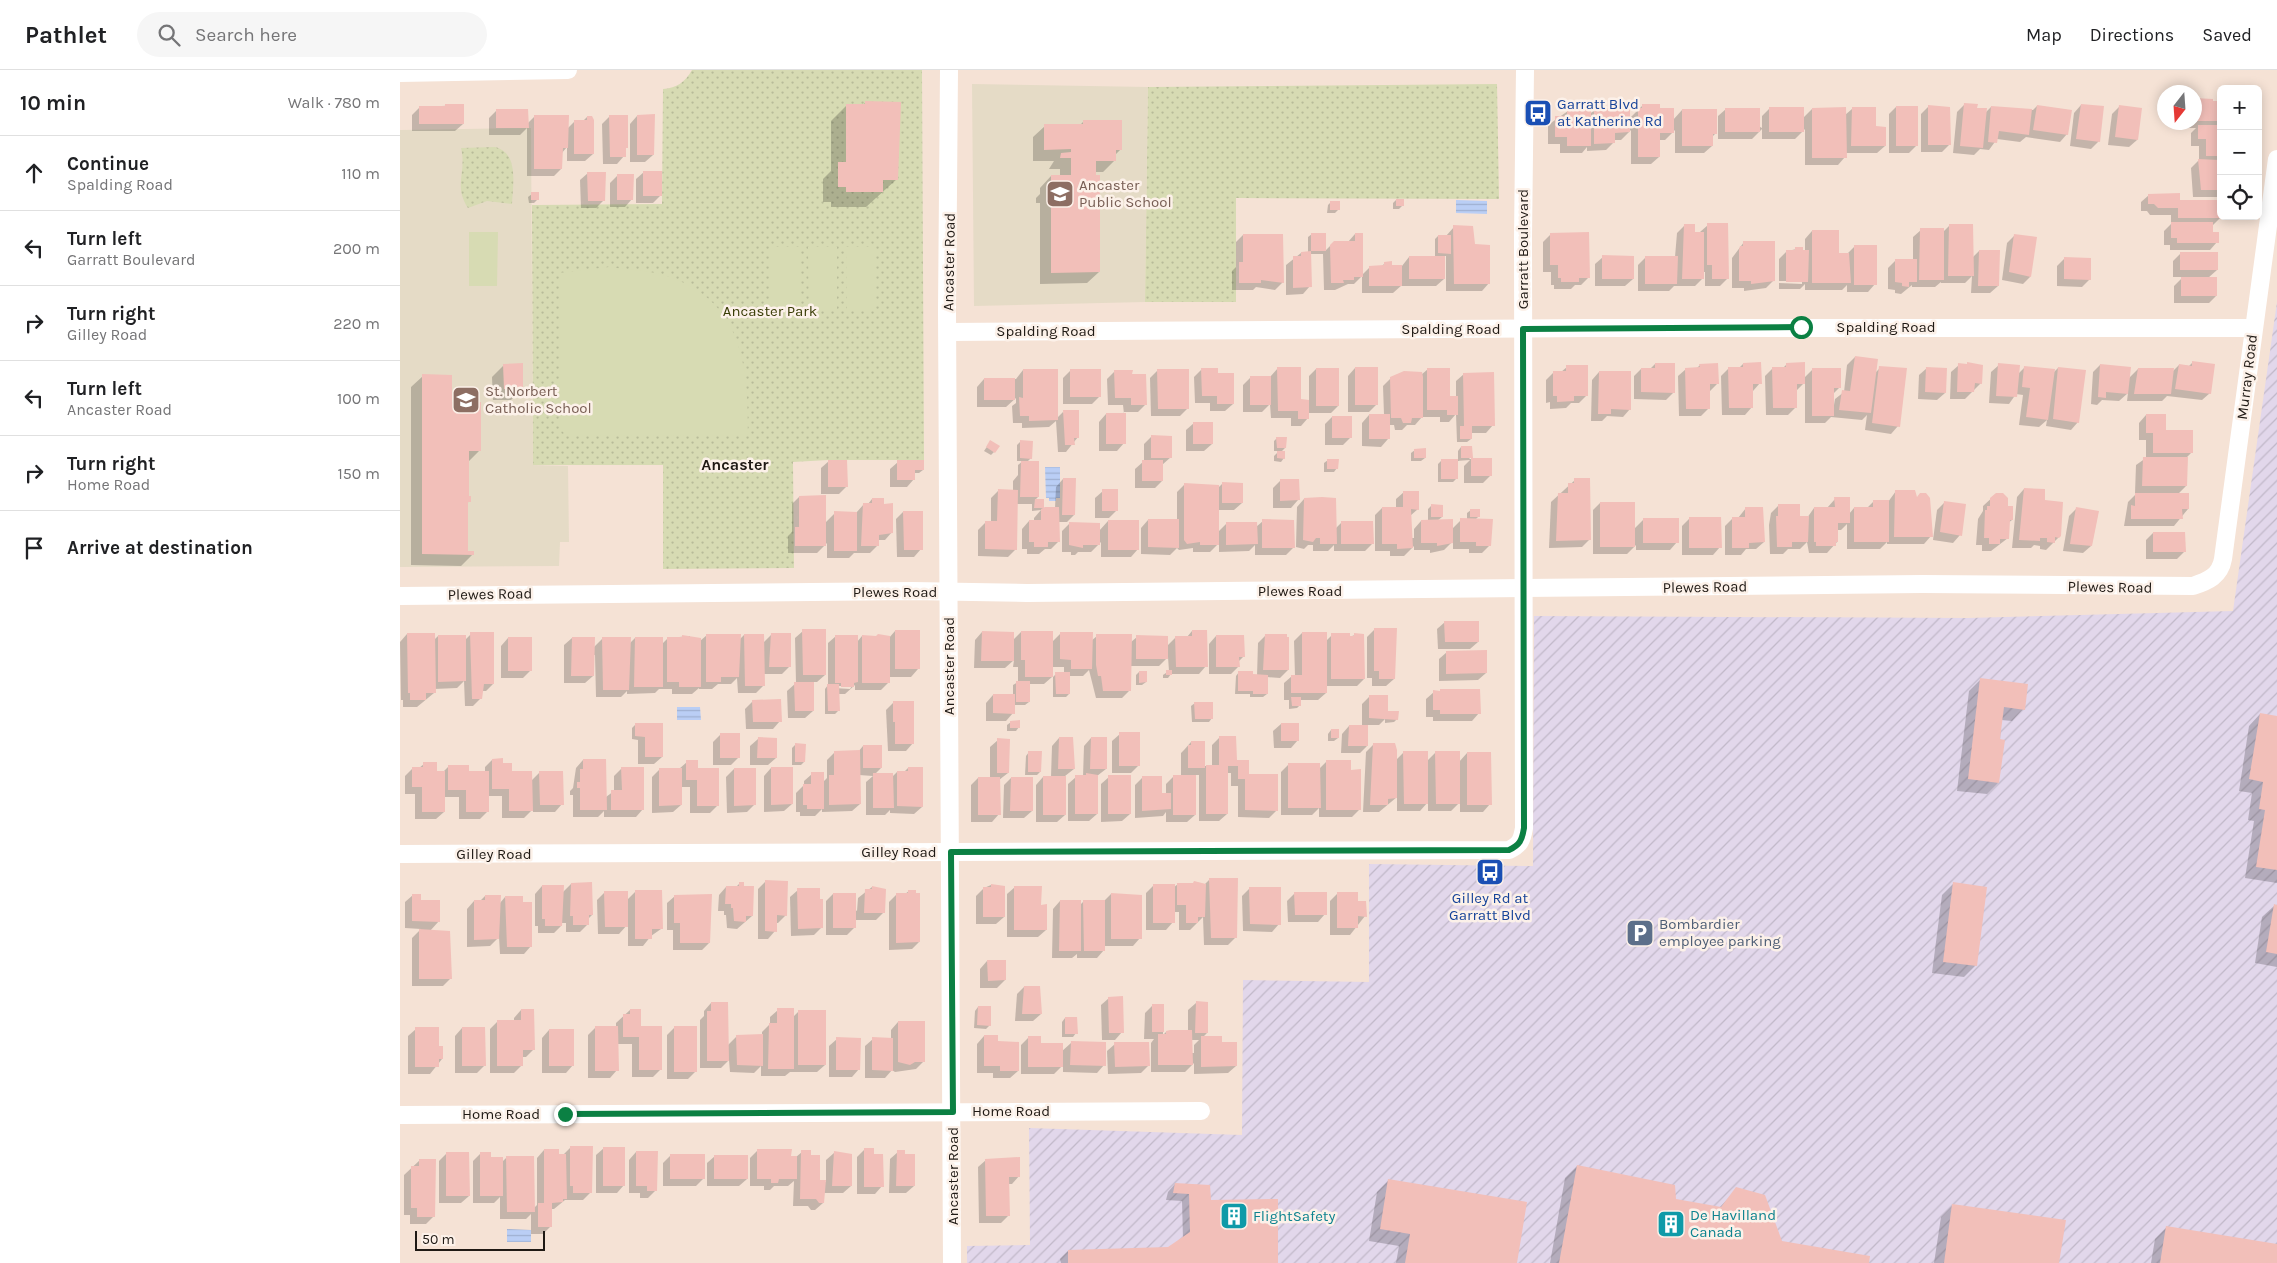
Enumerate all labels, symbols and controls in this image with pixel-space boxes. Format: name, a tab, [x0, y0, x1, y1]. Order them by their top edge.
search box	[137, 12, 487, 57]
text: Pathlet	[25, 21, 107, 49]
icon: search	[155, 21, 183, 49]
text: Search here	[195, 24, 297, 46]
text: Map	[2026, 24, 2062, 46]
text: Directions	[2090, 24, 2174, 46]
text: Saved	[2202, 24, 2252, 46]
north arrow	[2157, 85, 2202, 130]
map controls	[2217, 85, 2262, 220]
button: +	[2217, 85, 2262, 130]
text: 10 min	[20, 91, 86, 115]
text: Walk · 780 m	[288, 93, 380, 112]
place label: Garratt Blvd at Katherine Rd	[1557, 95, 1663, 130]
bus stop icon: Garratt Blvd at Katherine Rd	[1523, 98, 1553, 128]
button: −	[2217, 130, 2262, 175]
text: Continue	[67, 153, 149, 175]
icon: ahead	[20, 159, 48, 187]
text: 110 m	[341, 164, 380, 183]
text: Spalding Road	[67, 175, 173, 194]
button: locate	[2217, 175, 2262, 220]
place label: Ancaster Public School	[1079, 176, 1172, 211]
school or university icon: Ancaster Public School	[1045, 179, 1075, 209]
street label: Garratt Boulevard	[1514, 189, 1532, 309]
street label: Ancaster Road	[939, 213, 959, 311]
text: Turn left	[67, 228, 142, 250]
icon: left	[20, 234, 48, 262]
text: 200 m	[333, 239, 380, 258]
text: Garratt Boulevard	[67, 250, 196, 269]
park label: Ancaster Park	[723, 302, 817, 320]
text: Turn right	[67, 303, 156, 325]
icon: right	[20, 309, 48, 337]
text: 220 m	[333, 314, 380, 333]
route start	[1790, 316, 1813, 339]
street label: Spalding Road	[1836, 318, 1936, 336]
street label: Spalding Road	[1401, 320, 1501, 338]
street label: Spalding Road	[996, 322, 1096, 340]
text: Gilley Road	[67, 325, 147, 344]
street label: Murray Road	[2233, 333, 2261, 421]
text: Turn left	[67, 378, 142, 400]
place label: St. Norbert Catholic School	[485, 382, 592, 417]
icon: left	[20, 384, 48, 412]
school or university icon: St. Norbert Catholic School	[451, 385, 481, 415]
text: 100 m	[337, 389, 380, 408]
text: Ancaster Road	[67, 400, 172, 419]
text: Turn right	[67, 453, 156, 475]
district label: Ancaster	[701, 455, 769, 474]
icon: right	[20, 459, 48, 487]
text: 150 m	[337, 464, 380, 483]
text: Home Road	[67, 475, 150, 494]
icon: arrive	[20, 534, 48, 562]
text: Arrive at destination	[67, 537, 253, 559]
street label: Plewes Road	[1662, 577, 1748, 597]
street label: Plewes Road	[2067, 577, 2153, 597]
street label: Plewes Road	[1258, 582, 1342, 600]
street label: Plewes Road	[853, 583, 937, 601]
street label: Plewes Road	[447, 584, 533, 604]
street label: Ancaster Road	[940, 617, 958, 715]
street label: Gilley Road	[861, 843, 937, 861]
street label: Gilley Road	[456, 845, 532, 863]
bus stop icon: Gilley Rd at Garratt Blvd	[1475, 857, 1505, 887]
place label: Gilley Rd at Garratt Blvd	[1449, 889, 1531, 924]
place label: Bombardier employee parking	[1659, 915, 1781, 950]
parking icon: Bombardier employee parking	[1625, 918, 1655, 948]
street label: Home Road	[972, 1102, 1050, 1120]
route end	[554, 1103, 577, 1126]
street label: Home Road	[462, 1105, 540, 1123]
street label: Ancaster Road	[944, 1127, 962, 1225]
building icon: FlightSafety	[1219, 1201, 1249, 1231]
place label: De Havilland Canada	[1690, 1206, 1776, 1241]
place label: FlightSafety	[1253, 1207, 1335, 1225]
building icon: De Havilland Canada	[1656, 1209, 1686, 1239]
scale bar	[415, 1228, 545, 1251]
text: 50 m	[422, 1231, 455, 1248]

